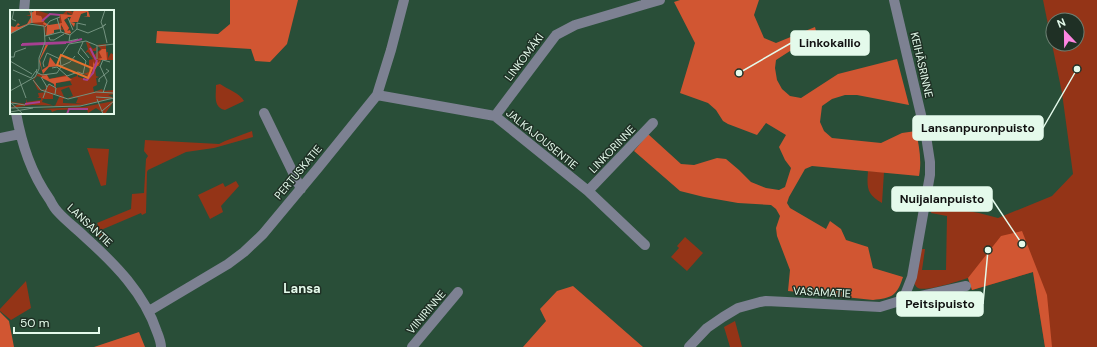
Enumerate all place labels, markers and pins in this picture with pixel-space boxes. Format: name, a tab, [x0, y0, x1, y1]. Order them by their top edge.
callout: Linkokallio	[791, 31, 869, 55]
callout: Lansanpuronpuisto	[913, 116, 1043, 140]
callout: Nuijalanpuisto	[892, 187, 992, 211]
callout: Peitsipuisto	[897, 292, 983, 316]

